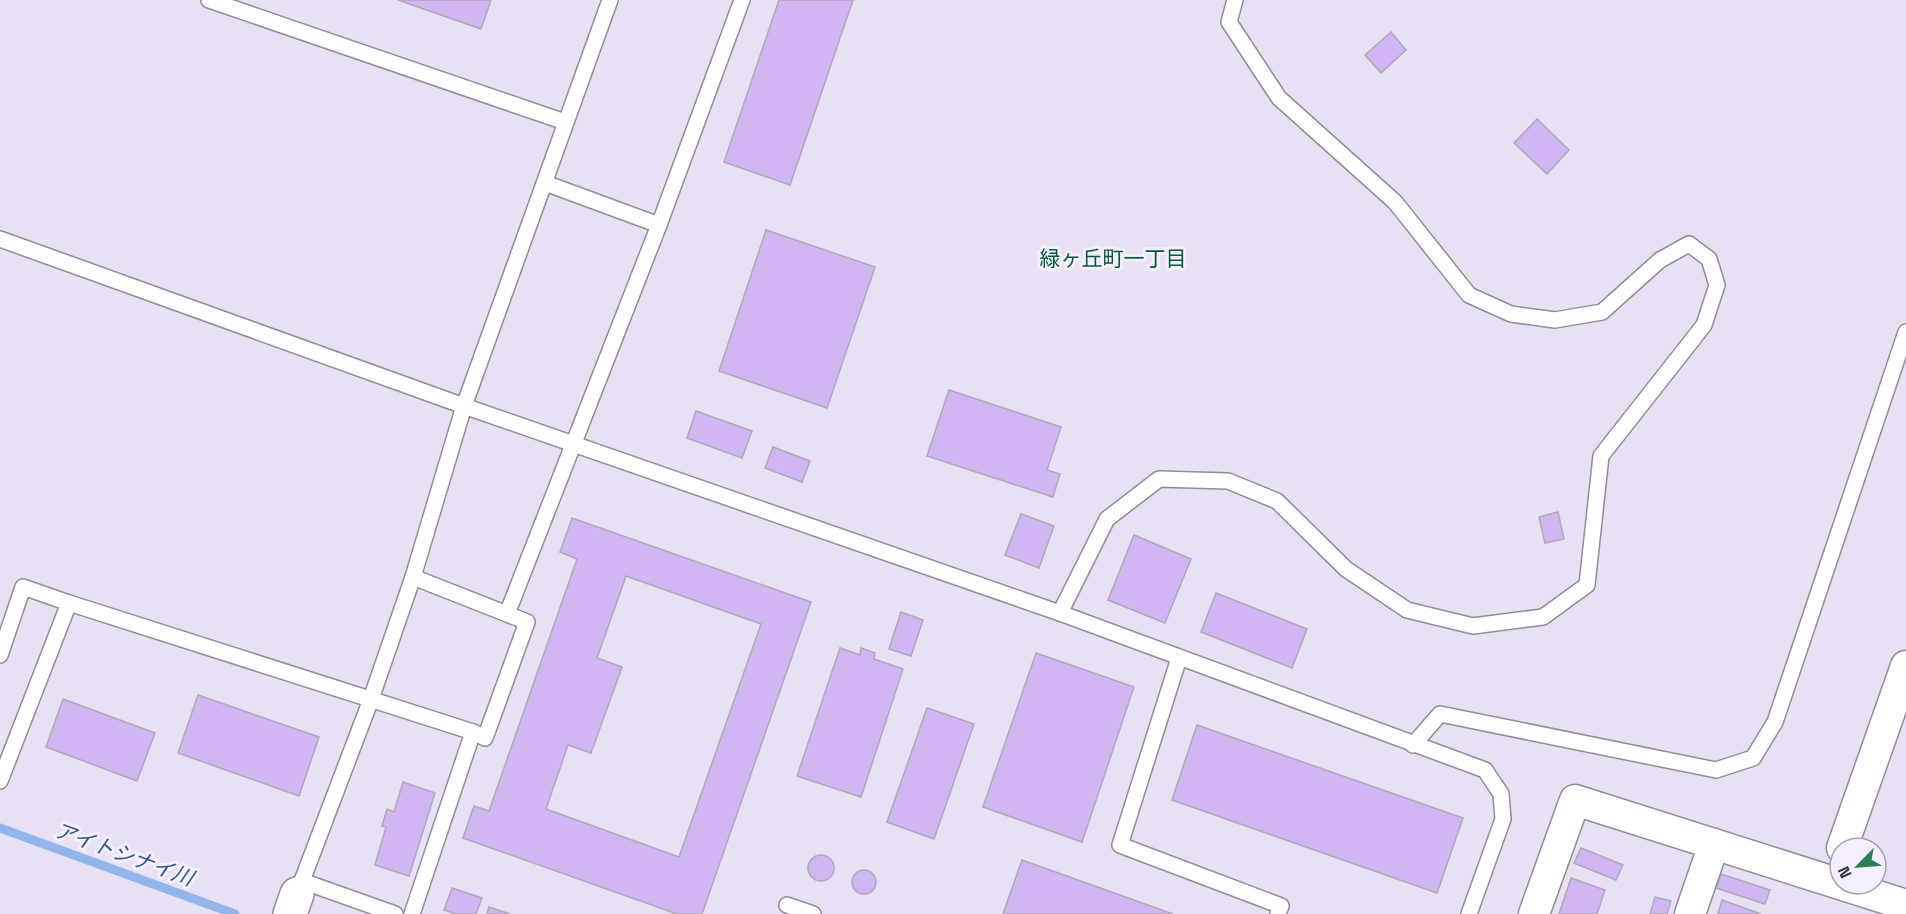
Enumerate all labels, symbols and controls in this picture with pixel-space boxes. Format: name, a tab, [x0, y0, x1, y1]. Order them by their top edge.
district label: 緑ヶ丘町一丁目	[1040, 245, 1187, 272]
water label: アイトシナイ川	[51, 816, 199, 892]
north arrow	[1828, 836, 1888, 896]
text: N	[1833, 863, 1857, 881]

